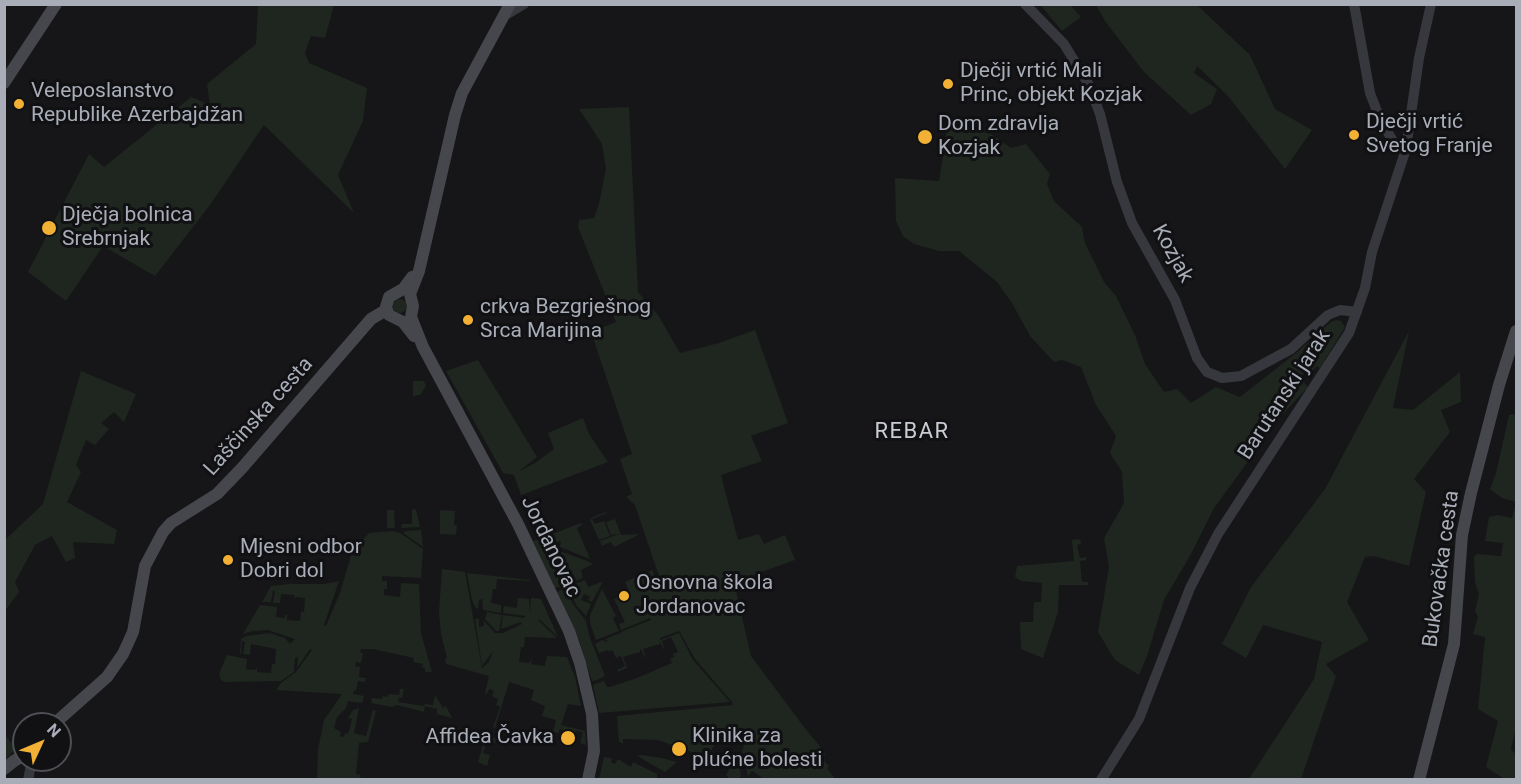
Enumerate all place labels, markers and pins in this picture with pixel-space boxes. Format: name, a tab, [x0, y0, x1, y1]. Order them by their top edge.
place label: Dječji vrtić Mali Princ, objekt Kozjak	[960, 59, 1142, 109]
marker: Dječji vrtić Mali Princ, objekt Kozjak	[941, 77, 955, 91]
place label: Veleposlanstvo Republike Azerbajdžan	[31, 79, 243, 129]
marker: Veleposlanstvo Republike Azerbajdžan	[12, 97, 26, 111]
place label: Dječji vrtić Svetog Franje	[1366, 110, 1493, 160]
place label: Dom zdravlja Kozjak	[938, 112, 1059, 162]
marker: Dom zdravlja Kozjak	[916, 128, 934, 146]
marker: Dječji vrtić Svetog Franje	[1347, 128, 1361, 142]
place label: Dječja bolnica Srebrnjak	[62, 203, 193, 253]
marker: Dječja bolnica Srebrnjak	[40, 219, 58, 237]
place label: crkva Bezgrješnog Srca Marijina	[480, 295, 651, 345]
marker: crkva Bezgrješnog Srca Marijina	[461, 313, 475, 327]
place label: Mjesni odbor Dobri dol	[240, 535, 362, 585]
marker: Mjesni odbor Dobri dol	[221, 553, 235, 567]
place label: Osnovna škola Jordanovac	[636, 571, 773, 621]
marker: Osnovna škola Jordanovac	[617, 589, 631, 603]
place label: Klinika za plućne bolesti	[692, 724, 822, 774]
place label: Affidea Čavka	[426, 725, 554, 751]
marker: Affidea Čavka	[559, 729, 577, 747]
marker: Klinika za plućne bolesti	[670, 740, 688, 758]

